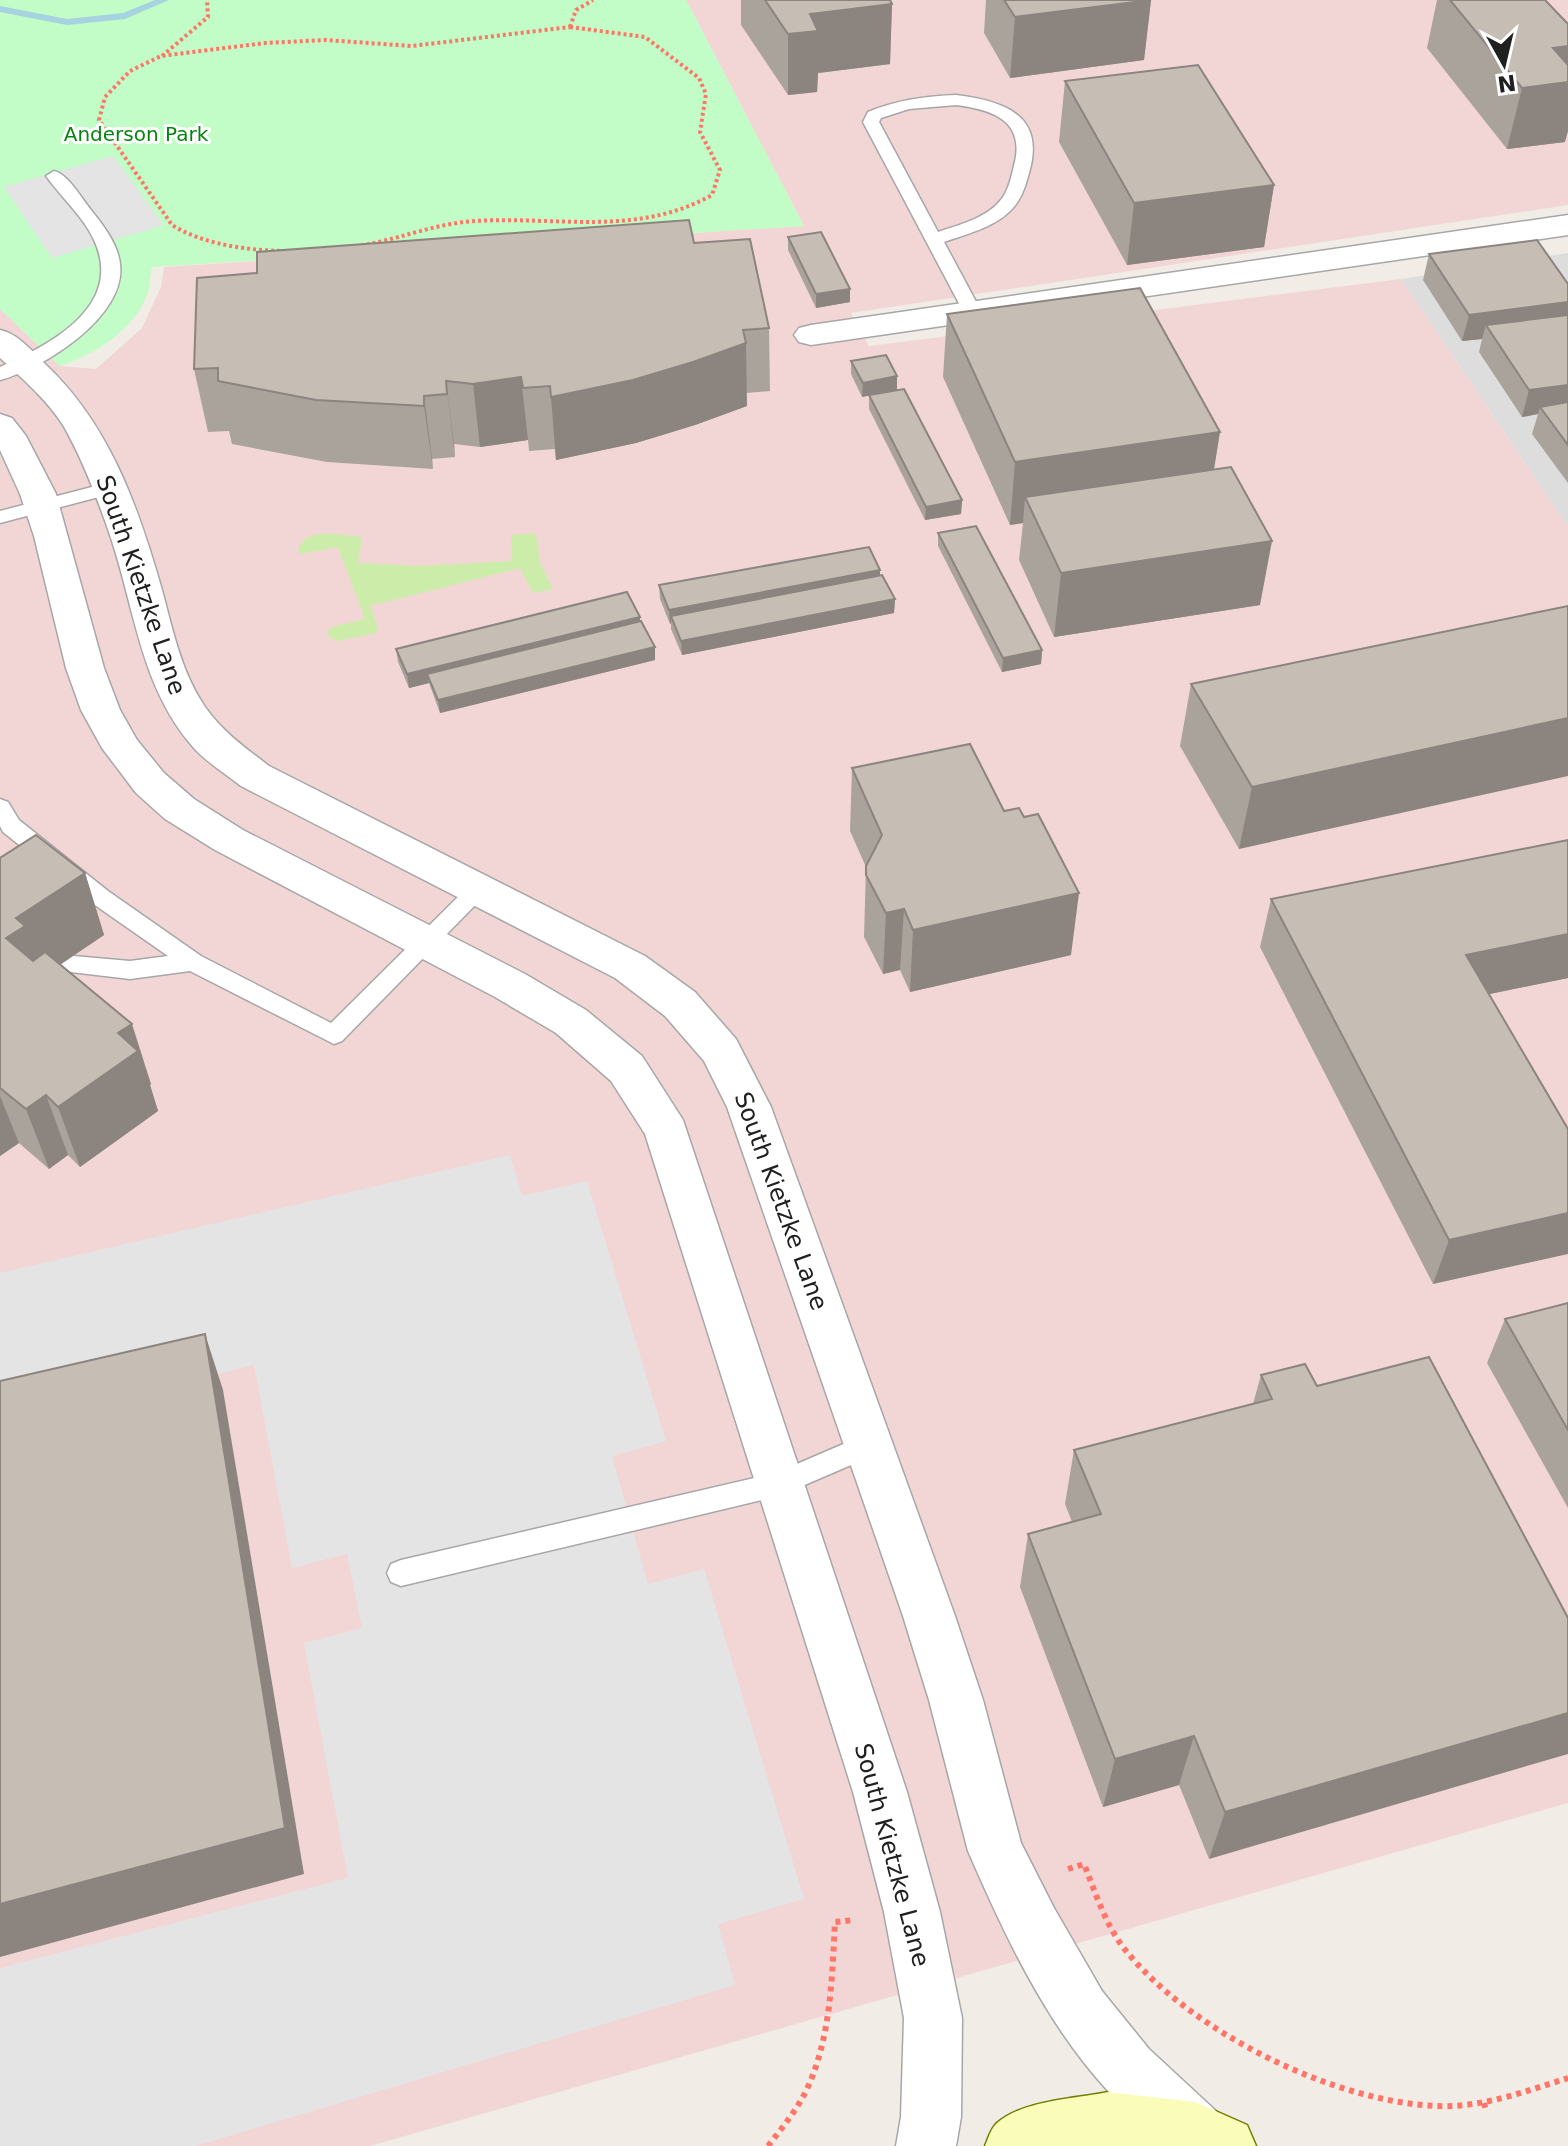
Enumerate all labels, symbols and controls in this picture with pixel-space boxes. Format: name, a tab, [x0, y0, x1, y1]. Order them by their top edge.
north arrow	[1464, 24, 1544, 104]
text: N	[1496, 70, 1518, 97]
park label: Anderson Park	[64, 122, 209, 146]
street label: South Kietzke Lane	[90, 472, 192, 698]
street label: South Kietzke Lane	[729, 1088, 833, 1314]
street label: South Kietzke Lane	[849, 1740, 935, 1970]

